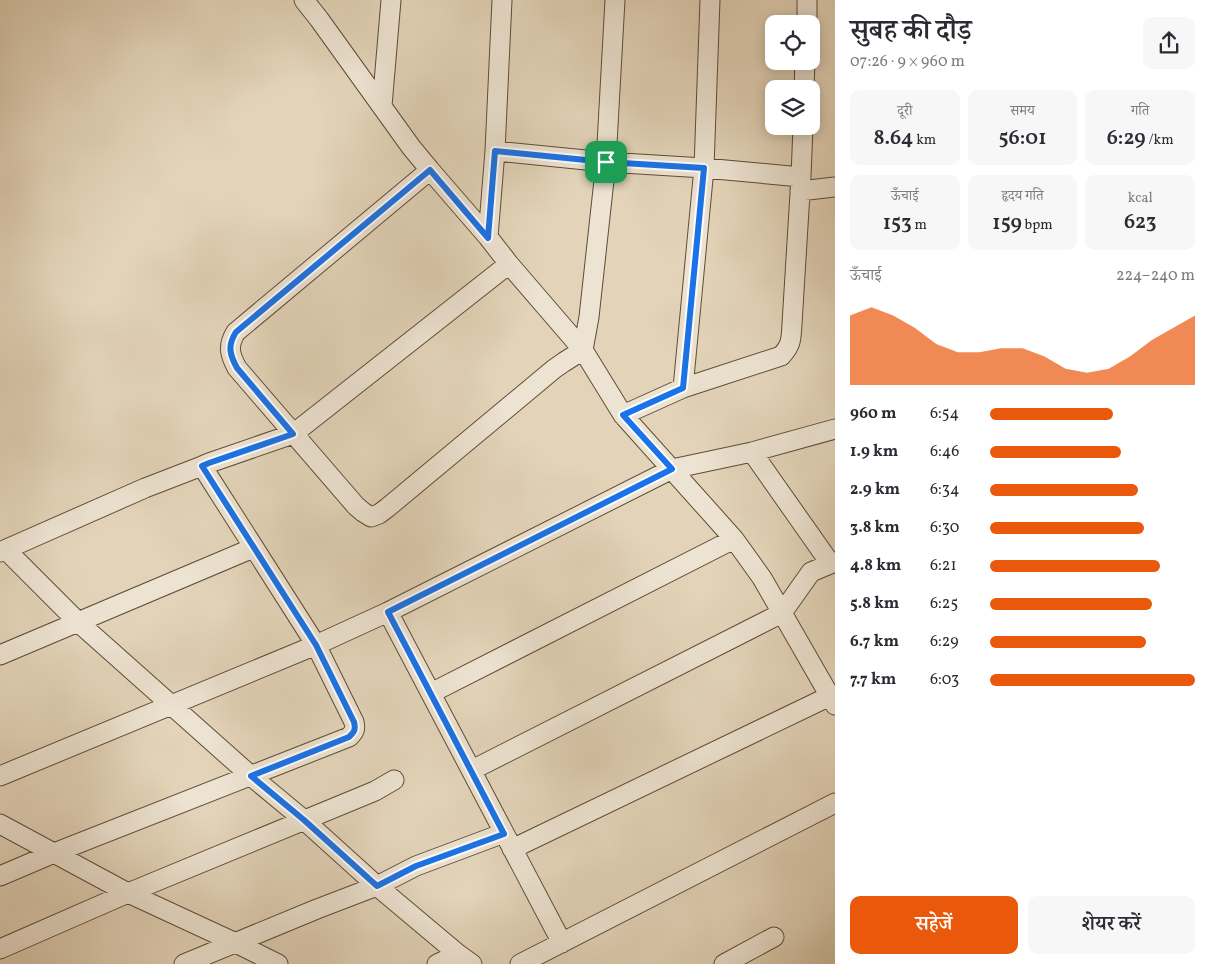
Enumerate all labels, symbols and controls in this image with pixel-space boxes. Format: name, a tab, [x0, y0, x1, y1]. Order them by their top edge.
text: सुबह की दौड़	[850, 12, 972, 51]
map controls	[765, 15, 820, 135]
button: locate	[765, 15, 820, 70]
button: share	[1143, 17, 1195, 69]
text: 07:26 · 9 × 960 m	[850, 51, 965, 73]
button: layers	[765, 80, 820, 135]
text: दूरी	[897, 102, 912, 121]
text: समय	[1010, 102, 1035, 121]
text: गति	[1131, 102, 1149, 121]
text: 8.64	[873, 124, 913, 153]
text: 56:01	[999, 124, 1046, 153]
text: 6:29	[1107, 124, 1146, 153]
text: km	[913, 131, 936, 150]
text: /km	[1146, 131, 1174, 150]
pin	[585, 141, 627, 183]
icon: arrive	[592, 148, 620, 176]
text: ऊँचाई	[891, 187, 919, 206]
text: हृदय गति	[1001, 187, 1044, 206]
text: kcal	[1128, 189, 1153, 208]
text: 623	[1124, 208, 1156, 237]
text: 153	[883, 209, 912, 238]
text: 159	[992, 209, 1022, 238]
text: m	[912, 216, 927, 235]
text: bpm	[1022, 216, 1053, 235]
text: ऊँचाई	[850, 265, 882, 287]
text: 224–240 m	[1116, 265, 1195, 287]
text: 960 m	[850, 403, 896, 425]
text: 6:54	[930, 403, 959, 425]
text: 1.9 km	[850, 441, 898, 463]
text: 6:46	[930, 441, 959, 463]
text: 2.9 km	[850, 479, 900, 501]
text: 6:34	[930, 479, 960, 501]
text: 3.8 km	[850, 517, 900, 539]
text: 6:30	[930, 517, 959, 539]
text: 4.8 km	[850, 555, 901, 577]
text: 6:21	[930, 555, 957, 577]
text: 5.8 km	[850, 593, 899, 615]
text: 6:25	[930, 593, 958, 615]
text: 6.7 km	[850, 631, 899, 653]
text: 6:29	[930, 631, 959, 653]
text: 7.7 km	[850, 669, 896, 691]
text: 6:03	[930, 669, 959, 691]
button: सहेजें	[850, 896, 1018, 954]
button: शेयर करें	[1028, 896, 1195, 954]

